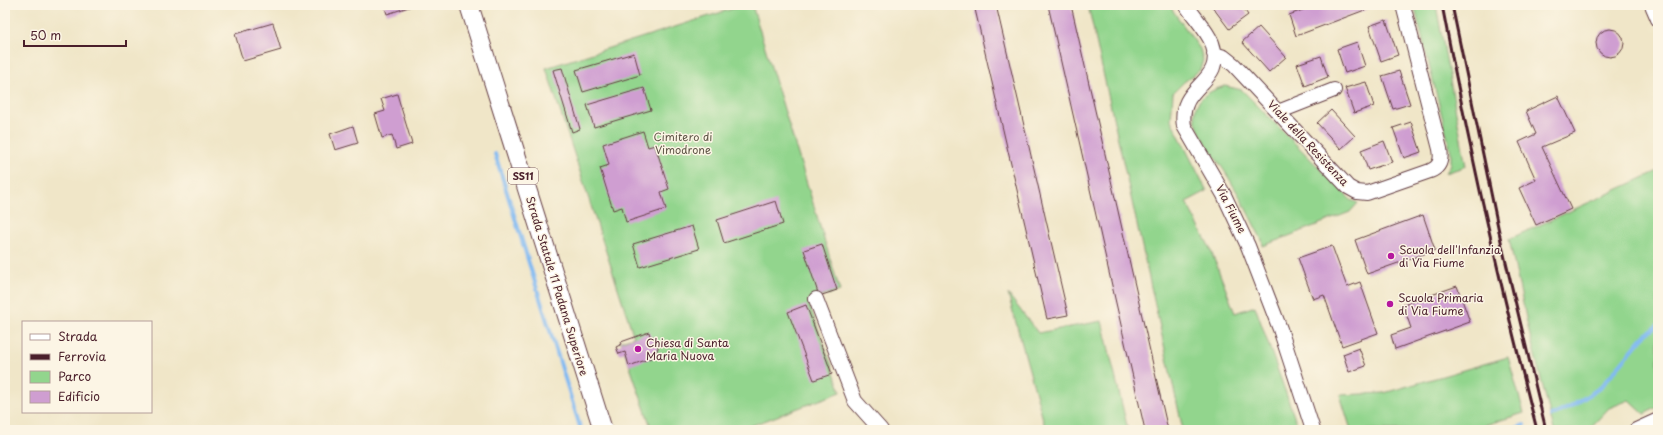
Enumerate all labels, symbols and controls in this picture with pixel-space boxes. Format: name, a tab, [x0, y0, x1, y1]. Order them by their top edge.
scale bar	[24, 22, 126, 48]
text: 50 m	[30, 26, 61, 44]
street label: Viale della Resistenza	[1264, 96, 1353, 190]
park label: Cimitero di Vimodrone	[653, 128, 713, 158]
road number: SS11	[508, 168, 538, 184]
street label: Via Fiume	[1212, 181, 1251, 236]
street label: Strada Statale 11 Padana Superiore	[522, 194, 593, 378]
place label: Scuola dell'Infanzia di Via Fiume	[1399, 241, 1501, 271]
marker: Scuola dell'Infanzia di Via Fiume	[1386, 251, 1396, 261]
place label: Scuola Primaria di Via Fiume	[1398, 289, 1483, 319]
marker: Scuola Primaria di Via Fiume	[1385, 299, 1395, 309]
legend	[22, 321, 152, 413]
text: Strada	[58, 327, 98, 345]
place label: Chiesa di Santa Maria Nuova	[646, 334, 729, 364]
marker: Chiesa di Santa Maria Nuova	[633, 344, 643, 354]
text: Ferrovia	[58, 347, 107, 365]
text: Parco	[58, 367, 92, 385]
text: Edificio	[58, 387, 100, 405]

